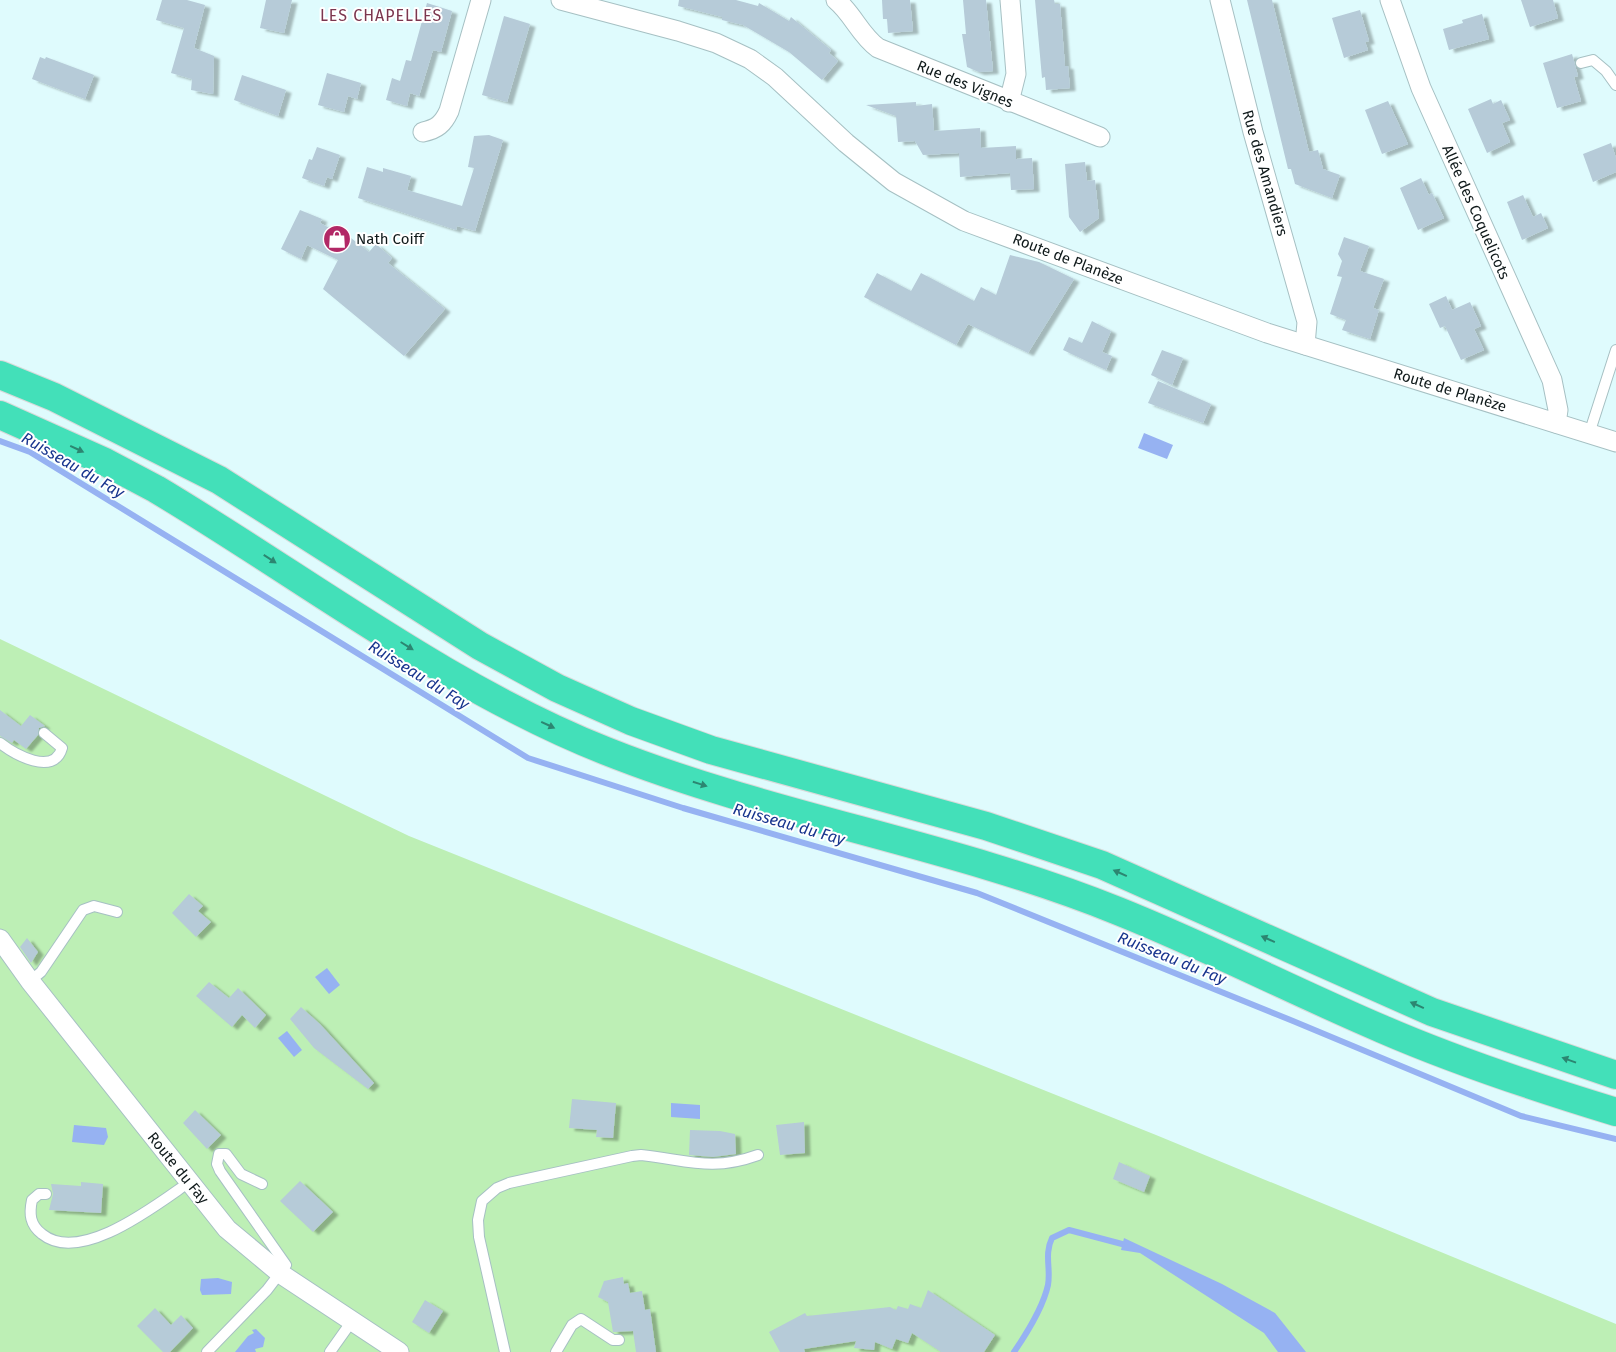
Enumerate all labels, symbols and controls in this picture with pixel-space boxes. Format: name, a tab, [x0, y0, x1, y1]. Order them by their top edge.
district label: LES CHAPELLES	[320, 6, 442, 25]
street label: Rue des Vignes	[914, 56, 1016, 112]
street label: Rue des Amandiers	[1238, 108, 1292, 238]
street label: Allée des Coquelicots	[1438, 142, 1514, 282]
shop icon: Nath Coiff	[322, 224, 352, 254]
place label: Nath Coiff	[356, 230, 425, 248]
street label: Route de Planèze	[1010, 230, 1126, 288]
street label: Route de Planèze	[1391, 364, 1509, 416]
water label: Ruisseau du Fay	[18, 428, 129, 503]
one-way arrow	[69, 445, 84, 453]
one-way arrow	[263, 554, 276, 563]
water label: Ruisseau du Fay	[365, 636, 474, 714]
one-way arrow	[400, 642, 413, 651]
one-way arrow	[541, 721, 556, 729]
one-way arrow	[692, 781, 707, 789]
water label: Ruisseau du Fay	[731, 799, 848, 849]
one-way arrow	[1113, 869, 1127, 877]
water label: Ruisseau du Fay	[1115, 928, 1230, 989]
one-way arrow	[1261, 935, 1275, 943]
one-way arrow	[1410, 1000, 1424, 1008]
one-way arrow	[1562, 1056, 1577, 1063]
street label: Route du Fay	[144, 1128, 213, 1208]

